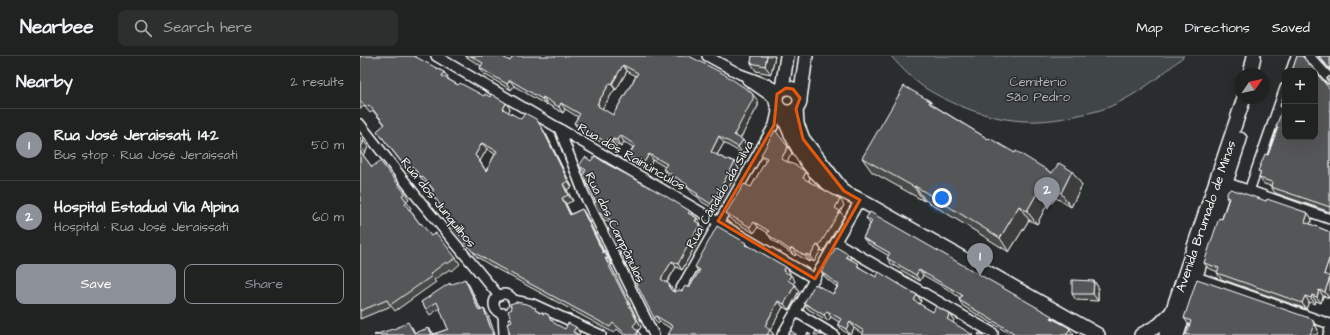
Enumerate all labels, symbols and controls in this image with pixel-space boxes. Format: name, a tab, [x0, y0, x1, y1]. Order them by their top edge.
search box	[118, 10, 398, 46]
text: Nearbee	[20, 14, 94, 41]
icon: search	[132, 17, 154, 39]
text: Search here	[164, 17, 252, 38]
text: Map	[1136, 18, 1163, 38]
text: Directions	[1185, 18, 1250, 38]
text: Saved	[1272, 18, 1310, 38]
north arrow	[1234, 68, 1270, 104]
map controls	[1282, 68, 1318, 140]
button: +	[1282, 68, 1318, 104]
text: Nearby	[16, 70, 73, 94]
text: 2 results	[290, 73, 344, 91]
park label: Cemitério São Pedro	[1006, 73, 1071, 106]
button: −	[1282, 104, 1318, 140]
street label: Rua dos Rainúnculos	[574, 119, 689, 195]
text: Rua José Jeraissati, 142	[54, 125, 219, 146]
text: 1	[28, 136, 30, 154]
text: 50 m	[311, 136, 344, 154]
street label: Rua Cândido da Silva	[682, 137, 758, 252]
street label: Avenida Brumado de Minas	[1172, 138, 1241, 295]
text: Bus stop · Rua José Jeraissati	[54, 146, 237, 164]
street label: Rua dos Junquilhos	[396, 154, 480, 252]
street label: Rua das Campânulas	[581, 169, 650, 286]
pin: 2	[1034, 177, 1060, 210]
your location	[932, 188, 952, 208]
text: Hospital Estadual Vila Alpina	[54, 197, 239, 218]
text: 2	[25, 208, 33, 226]
text: 60 m	[312, 208, 344, 226]
text: Hospital · Rua José Jeraissati	[54, 218, 228, 236]
pin: 1	[967, 243, 993, 276]
button: Save	[16, 264, 176, 304]
button: Share	[184, 264, 344, 304]

